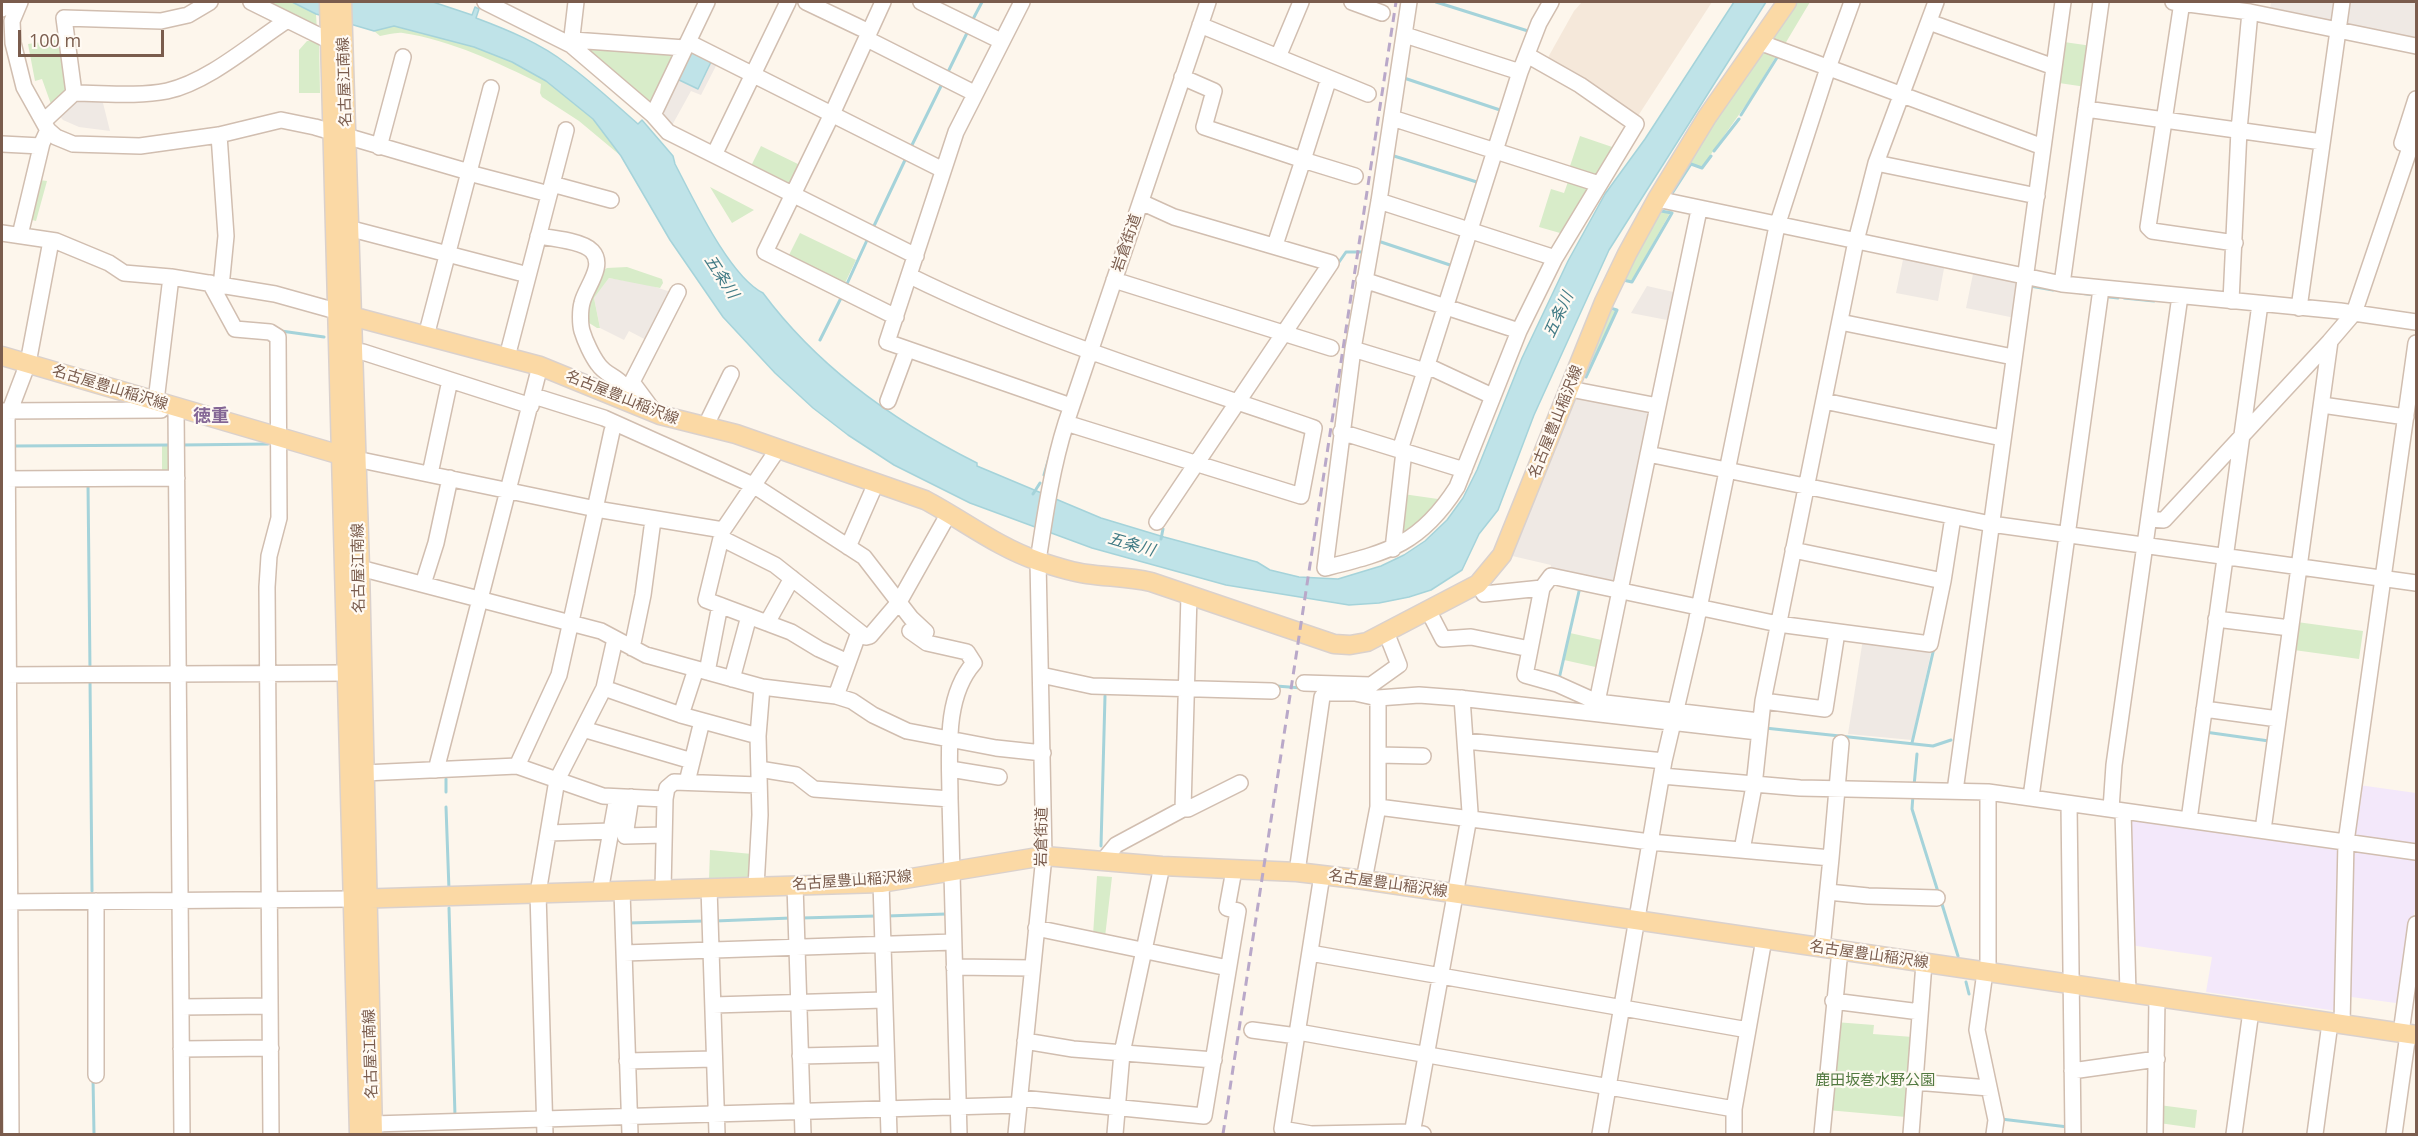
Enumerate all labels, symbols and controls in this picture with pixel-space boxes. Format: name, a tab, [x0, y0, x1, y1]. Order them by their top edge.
scale bar	[21, 18, 166, 56]
text: 100 m	[29, 28, 81, 52]
street label: 名古屋江南線	[334, 37, 356, 127]
street label: 岩倉街道	[1109, 212, 1145, 274]
water label: 五条川	[700, 252, 742, 302]
water label: 五条川	[1540, 289, 1578, 341]
street label: 名古屋豊山稲沢線	[50, 362, 170, 414]
street label: 名古屋豊山稲沢線	[1525, 363, 1587, 481]
street label: 名古屋豊山稲沢線	[563, 367, 681, 429]
district label: 徳重	[193, 406, 229, 428]
street label: 名古屋江南線	[349, 523, 369, 613]
water label: 五条川	[1105, 529, 1157, 561]
street label: 岩倉街道	[1032, 807, 1052, 867]
street label: 名古屋豊山稲沢線	[1327, 867, 1449, 901]
street label: 名古屋豊山稲沢線	[792, 868, 912, 894]
street label: 名古屋豊山稲沢線	[1808, 938, 1930, 972]
street label: 名古屋江南線	[360, 1009, 382, 1099]
park label: 鹿田坂巻水野公園	[1815, 1072, 1935, 1090]

